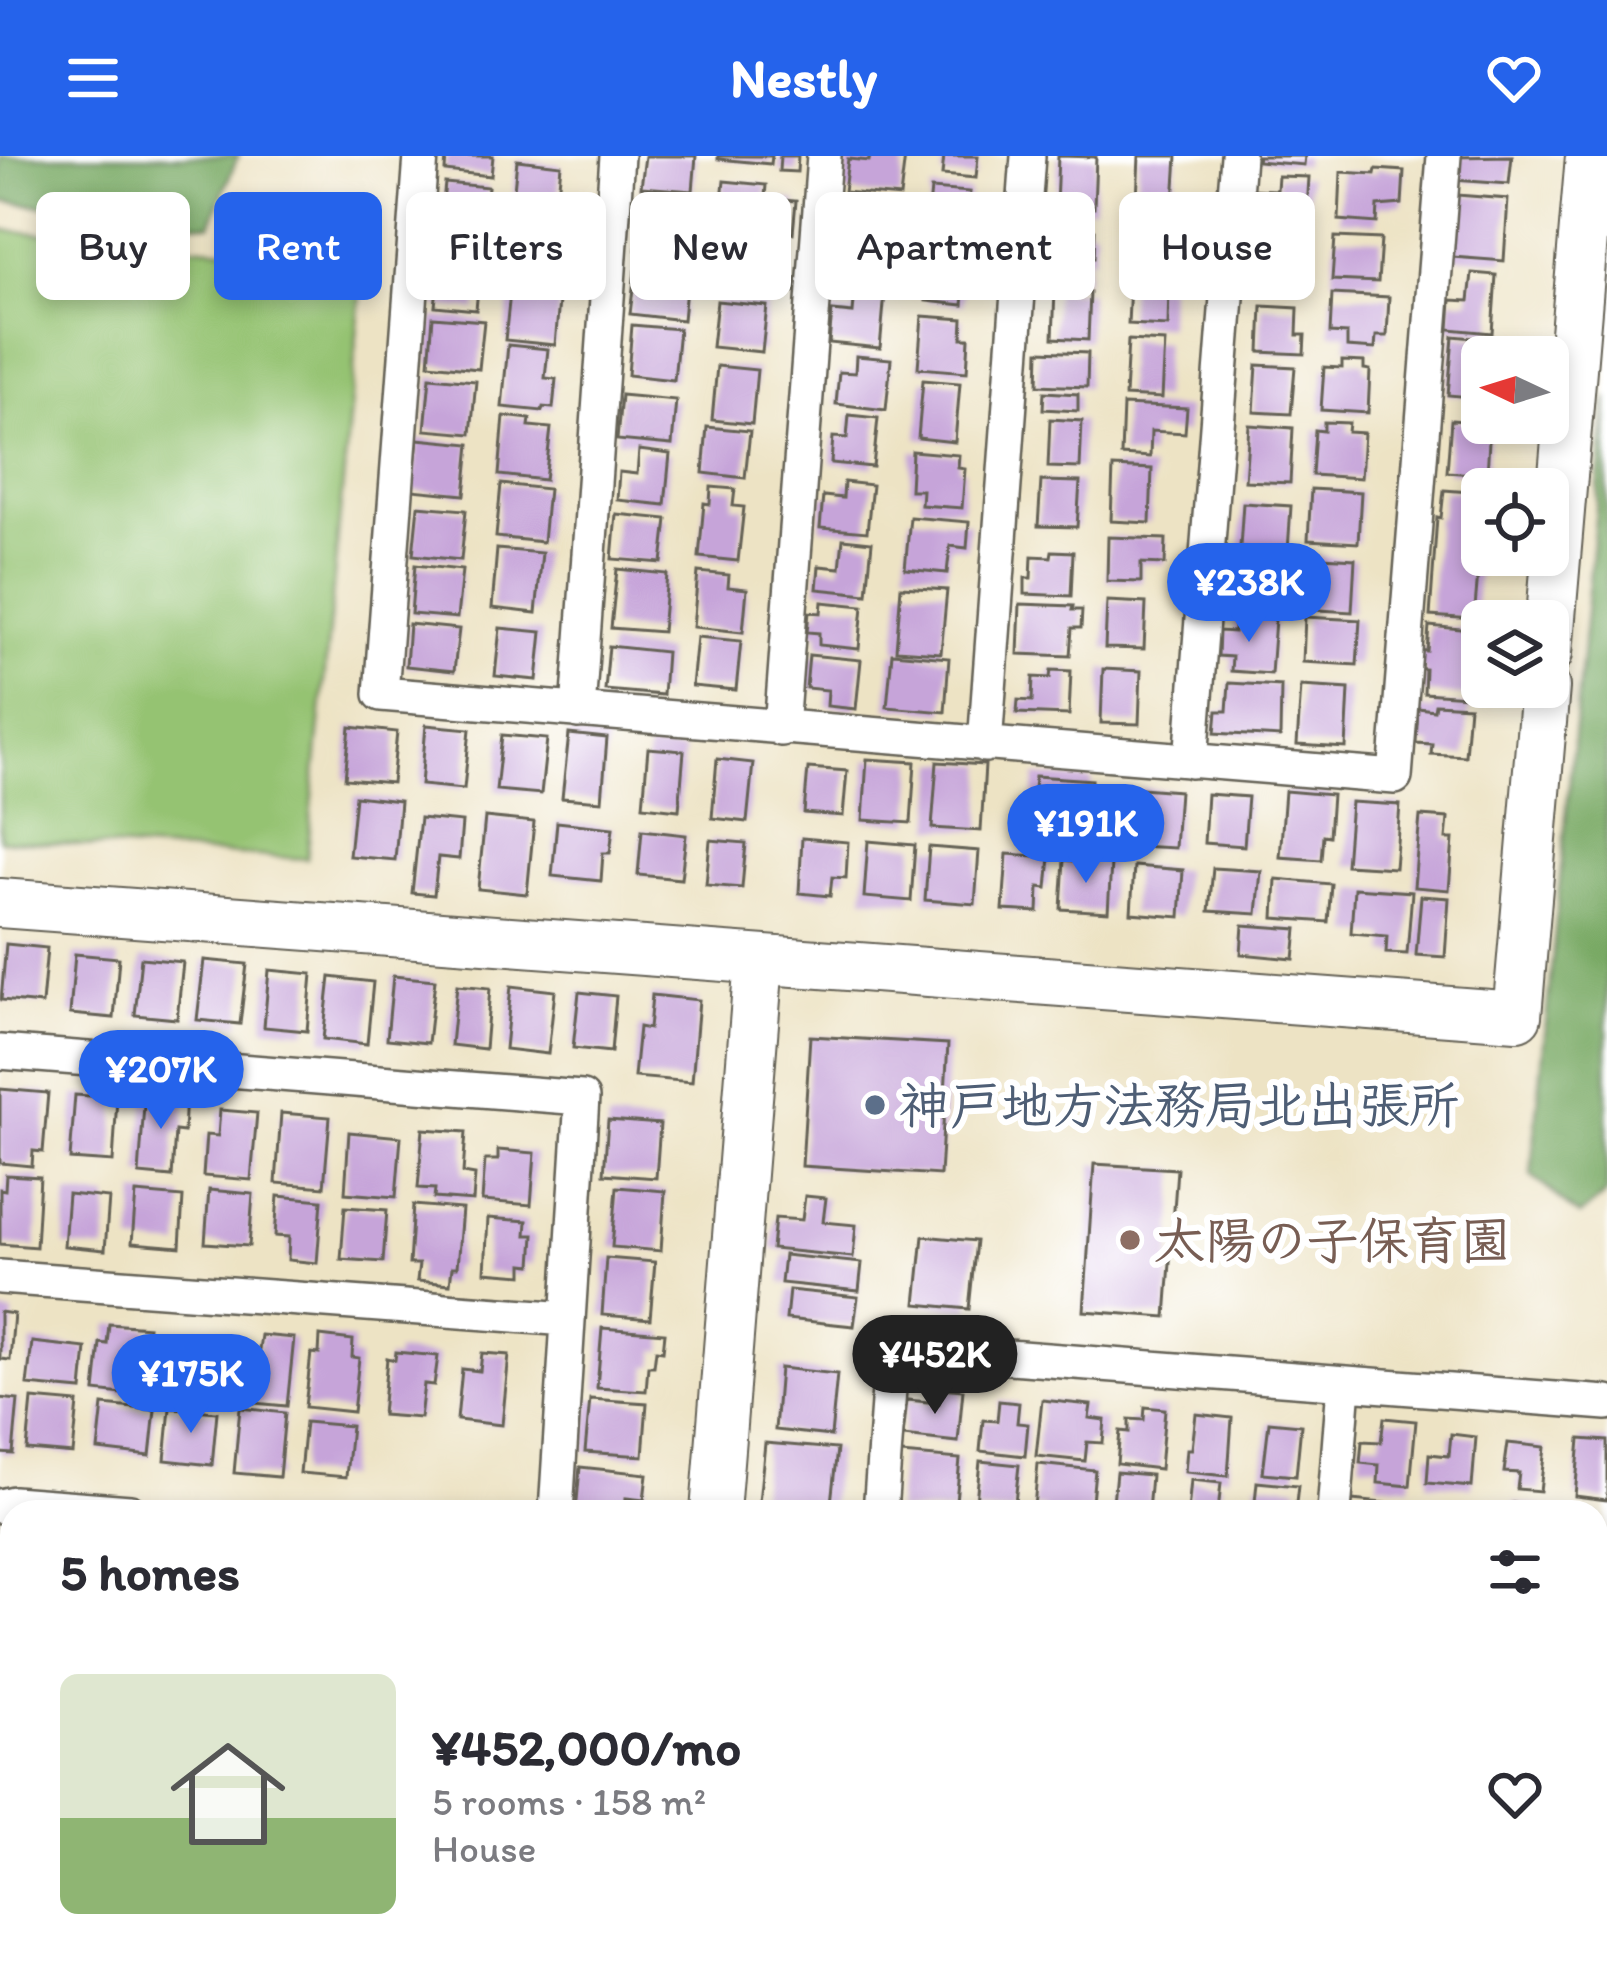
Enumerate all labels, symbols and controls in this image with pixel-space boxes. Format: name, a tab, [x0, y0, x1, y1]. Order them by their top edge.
icon: menu	[60, 45, 126, 111]
icon: heart	[1481, 45, 1547, 111]
text: Nestly	[730, 46, 877, 111]
chip: Buy	[36, 192, 190, 300]
chip: Rent	[214, 192, 382, 300]
chip: Filters	[406, 192, 606, 300]
chip: New	[630, 192, 791, 300]
chip: Apartment	[815, 192, 1095, 300]
chip: House	[1119, 192, 1315, 300]
north arrow	[1461, 336, 1569, 444]
map controls	[1461, 336, 1569, 708]
button: locate	[1461, 468, 1569, 576]
pin: ¥238K	[1165, 543, 1333, 645]
text: ¥238K	[1194, 558, 1304, 605]
button: layers	[1461, 600, 1569, 708]
pin: ¥191K	[1002, 784, 1170, 886]
text: ¥191K	[1034, 799, 1138, 846]
pin: ¥207K	[77, 1030, 245, 1132]
text: ¥207K	[106, 1045, 216, 1092]
place label: 神戸地方法務局北出張所	[899, 1075, 1460, 1136]
marker: 神戸地方法務局北出張所	[862, 1092, 888, 1118]
place label: 太陽の子保育園	[1154, 1210, 1511, 1271]
marker: 太陽の子保育園	[1117, 1227, 1143, 1253]
pin: ¥452K	[851, 1315, 1019, 1417]
text: ¥452K	[879, 1330, 991, 1377]
pin: ¥175K	[107, 1334, 275, 1436]
text: ¥175K	[139, 1349, 243, 1396]
icon: filters	[1482, 1539, 1548, 1605]
text: 5 homes	[60, 1542, 240, 1603]
text: ¥452,000/mo	[432, 1717, 741, 1778]
icon: home	[156, 1722, 300, 1866]
icon: heart	[1482, 1761, 1548, 1827]
text: 5 rooms · 158 m²	[432, 1778, 706, 1825]
text: House	[432, 1825, 536, 1872]

